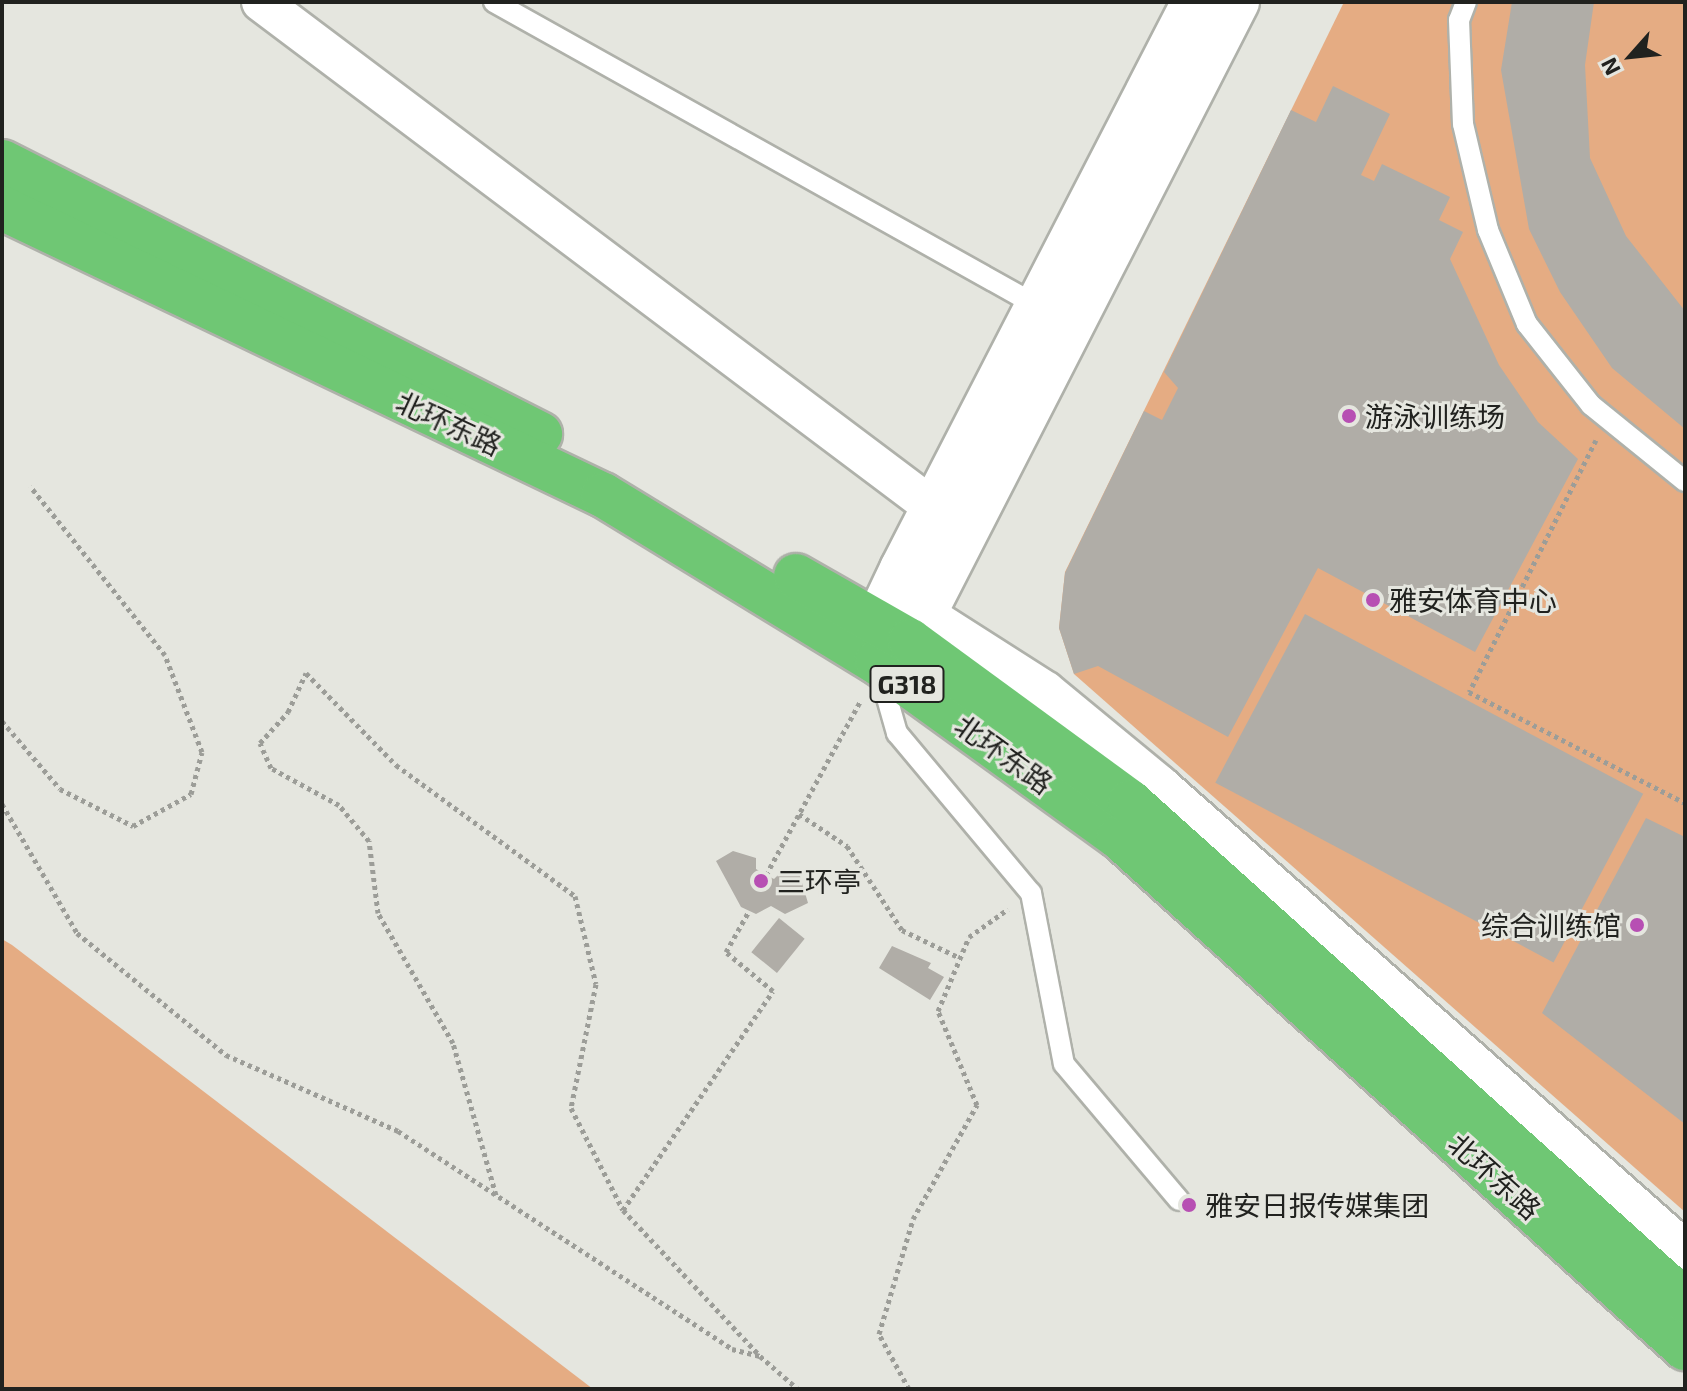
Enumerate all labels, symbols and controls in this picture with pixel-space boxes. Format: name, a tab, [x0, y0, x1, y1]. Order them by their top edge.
north arrow	[1591, 16, 1671, 96]
text: N	[1594, 54, 1625, 80]
street label: 北环东路	[391, 384, 507, 462]
place label: 游泳训练场	[1365, 399, 1505, 433]
marker: 游泳训练场	[1340, 407, 1358, 425]
place label: 雅安体育中心	[1389, 583, 1557, 617]
marker: 雅安体育中心	[1364, 591, 1382, 609]
road number: G318	[869, 662, 945, 706]
street label: 北环东路	[949, 707, 1059, 801]
place label: 三环亭	[777, 864, 861, 898]
marker: 三环亭	[752, 872, 770, 890]
place label: 综合训练馆	[1481, 908, 1621, 942]
marker: 综合训练馆	[1628, 916, 1646, 934]
street label: 北环东路	[1442, 1126, 1548, 1226]
place label: 雅安日报传媒集团	[1205, 1188, 1429, 1222]
marker: 雅安日报传媒集团	[1180, 1196, 1198, 1214]

